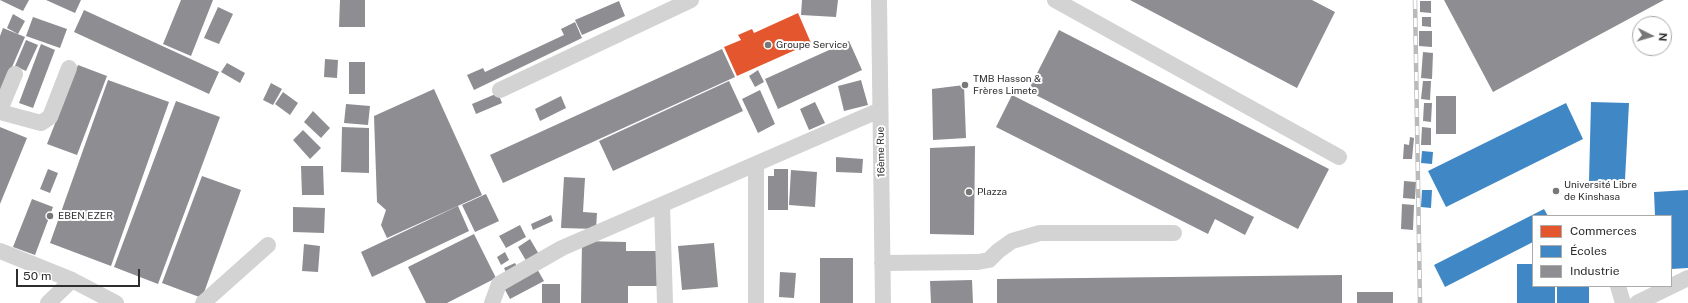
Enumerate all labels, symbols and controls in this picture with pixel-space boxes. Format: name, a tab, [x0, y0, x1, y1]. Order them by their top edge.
north arrow	[1632, 16, 1672, 56]
text: N	[1657, 32, 1669, 42]
place label: Groupe Service	[776, 39, 848, 51]
marker: Groupe Service	[763, 40, 773, 50]
place label: TMB Hasson & Frères Limete	[973, 73, 1041, 96]
marker: TMB Hasson & Frères Limete	[960, 80, 970, 90]
street label: 16ème Rue	[875, 126, 887, 178]
place label: Université Libre de Kinshasa	[1564, 179, 1637, 202]
place label: Plazza	[977, 186, 1007, 198]
marker: Université Libre de Kinshasa	[1551, 186, 1561, 196]
marker: Plazza	[964, 187, 974, 197]
place label: EBEN EZER	[58, 210, 113, 222]
marker: EBEN EZER	[45, 211, 55, 221]
legend	[1532, 215, 1672, 287]
text: Commerces	[1570, 224, 1637, 238]
text: Écoles	[1570, 244, 1607, 258]
scale bar	[18, 261, 142, 287]
text: Industrie	[1570, 264, 1620, 278]
text: 50 m	[23, 269, 51, 283]

